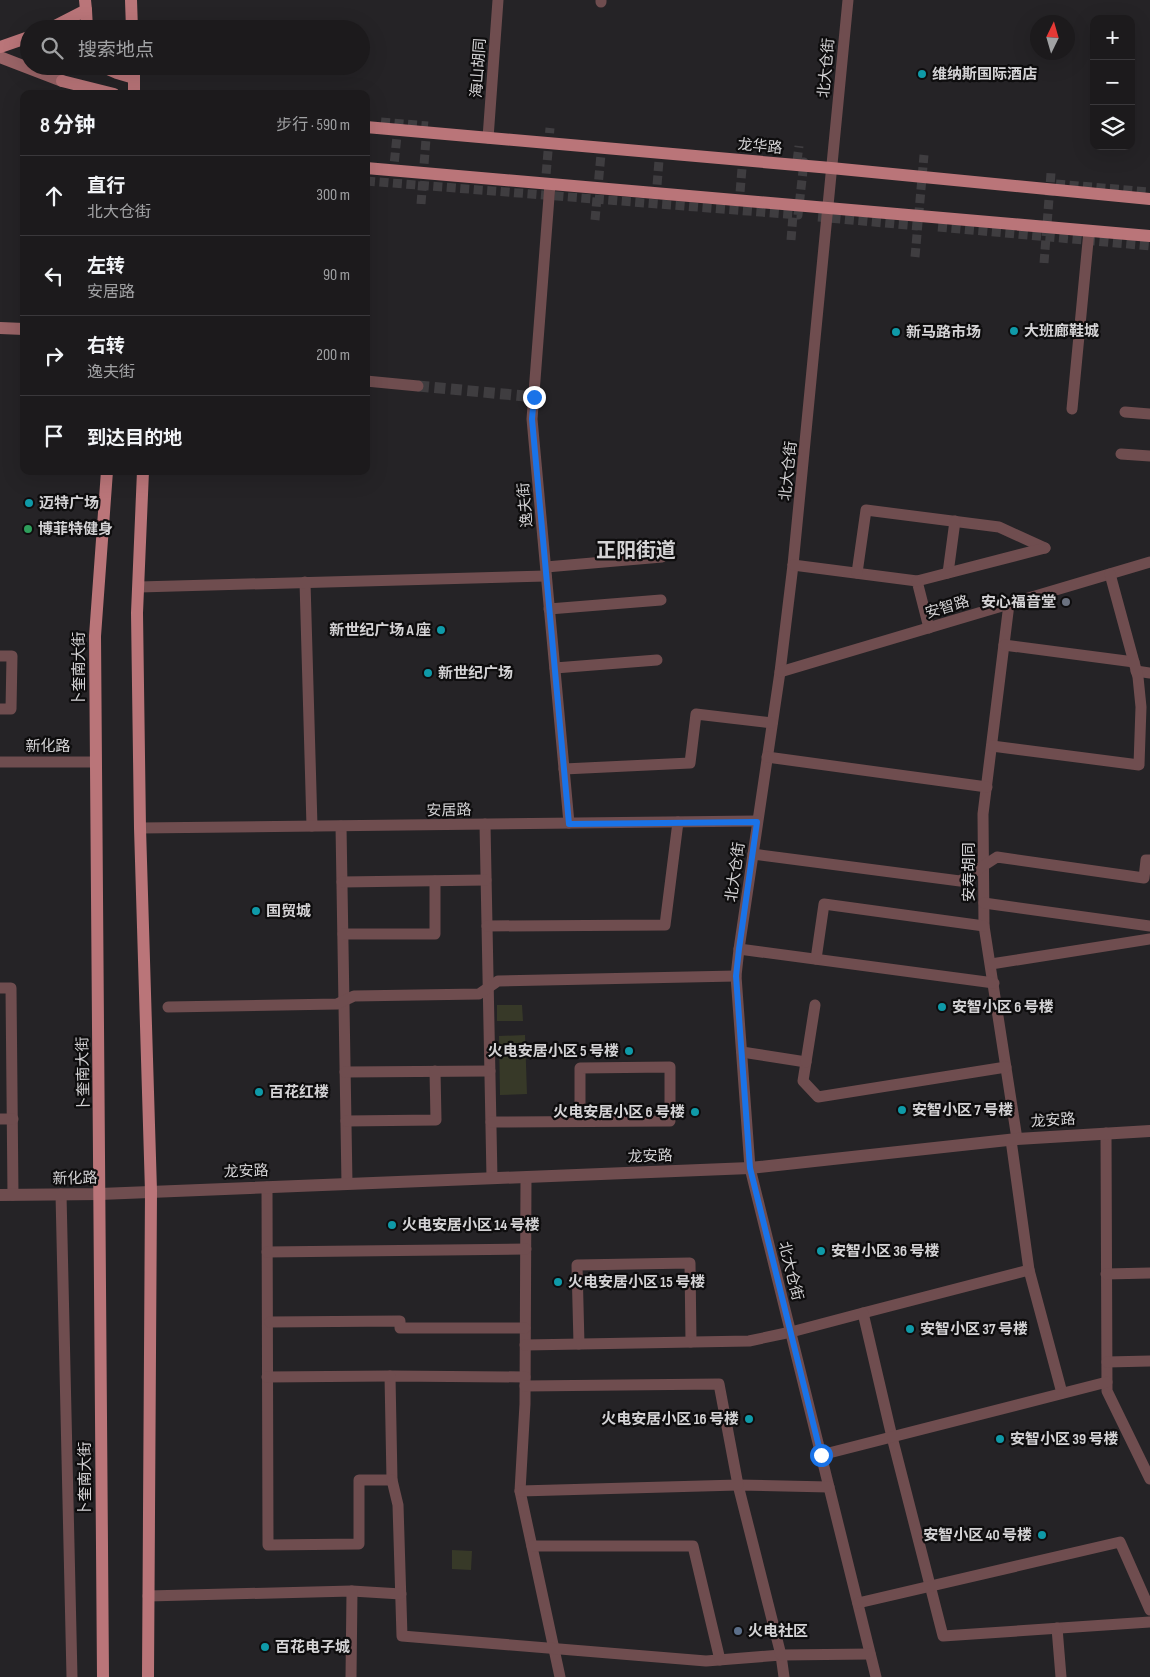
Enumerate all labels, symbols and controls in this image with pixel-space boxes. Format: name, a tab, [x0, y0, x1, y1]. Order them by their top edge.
north arrow	[1030, 15, 1075, 60]
map controls	[1090, 15, 1135, 150]
button: +	[1090, 15, 1135, 60]
search box	[20, 20, 370, 75]
icon: search	[38, 34, 66, 62]
street label: 海山胡同	[467, 37, 490, 99]
street label: 北大仓街	[814, 37, 839, 99]
text: 搜索地点	[78, 39, 154, 62]
button: −	[1090, 60, 1135, 105]
place label: 维纳斯国际酒店	[932, 65, 1037, 84]
marker: 维纳斯国际酒店	[916, 68, 928, 80]
button: layers	[1090, 105, 1135, 150]
text: 8 分钟	[40, 113, 95, 138]
text: 步行 · 590 m	[276, 116, 350, 135]
street label: 龙华路	[737, 135, 783, 158]
text: 直行	[87, 175, 125, 198]
icon: ahead	[40, 182, 68, 210]
text: 300 m	[316, 186, 350, 205]
text: 北大仓街	[87, 203, 151, 222]
text: 左转	[87, 255, 125, 278]
icon: left	[40, 262, 68, 290]
text: 90 m	[323, 266, 350, 285]
text: 安居路	[87, 283, 135, 302]
place label: 大班廊鞋城	[1024, 322, 1099, 341]
place label: 新马路市场	[906, 323, 981, 342]
marker: 大班廊鞋城	[1008, 325, 1020, 337]
marker: 新马路市场	[890, 326, 902, 338]
text: 右转	[87, 335, 125, 358]
icon: right	[40, 342, 68, 370]
text: 200 m	[316, 346, 350, 365]
text: 逸夫街	[87, 363, 135, 382]
route end	[523, 386, 546, 409]
icon: arrive	[40, 422, 68, 450]
text: 到达目的地	[87, 427, 182, 450]
street label: 北大仓街	[776, 440, 801, 502]
street label: 逸夫街	[514, 482, 537, 528]
place label: 迈特广场	[39, 494, 99, 513]
marker: 迈特广场	[23, 497, 35, 509]
place label: 博菲特健身	[38, 520, 113, 539]
marker: 博菲特健身	[22, 523, 34, 535]
district label: 正阳街道	[596, 539, 676, 563]
street label: 安智路	[923, 592, 971, 623]
place label: 安心福音堂	[981, 593, 1056, 612]
marker: 安心福音堂	[1060, 596, 1072, 608]
place label: 新世纪广场 A 座	[329, 621, 431, 640]
marker: 新世纪广场 A 座	[435, 624, 447, 636]
street label: 卜奎南大街	[70, 631, 89, 707]
place label: 新世纪广场	[438, 664, 513, 683]
marker: 新世纪广场	[422, 667, 434, 679]
street label: 新化路	[25, 737, 71, 756]
street label: 安居路	[426, 801, 472, 820]
street label: 北大仓街	[722, 841, 749, 903]
street label: 安寿胡同	[960, 842, 979, 902]
place label: 国贸城	[266, 902, 311, 921]
marker: 国贸城	[250, 905, 262, 917]
place label: 安智小区 6 号楼	[952, 998, 1054, 1017]
marker: 安智小区 6 号楼	[936, 1001, 948, 1013]
street label: 卜奎南大街	[73, 1036, 94, 1112]
place label: 火电安居小区 5 号楼	[488, 1042, 619, 1061]
marker: 火电安居小区 5 号楼	[623, 1045, 635, 1057]
place label: 百花红楼	[269, 1083, 329, 1102]
marker: 百花红楼	[253, 1086, 265, 1098]
place label: 安智小区 7 号楼	[912, 1101, 1013, 1120]
place label: 火电安居小区 6 号楼	[553, 1103, 685, 1122]
marker: 安智小区 7 号楼	[896, 1104, 908, 1116]
marker: 火电安居小区 6 号楼	[689, 1106, 701, 1118]
street label: 龙安路	[1030, 1109, 1076, 1132]
street label: 龙安路	[627, 1146, 673, 1167]
street label: 龙安路	[223, 1161, 269, 1182]
street label: 新化路	[52, 1169, 98, 1188]
place label: 火电安居小区 14 号楼	[402, 1216, 540, 1235]
marker: 火电安居小区 14 号楼	[386, 1219, 398, 1231]
street label: 北大仓街	[774, 1240, 807, 1303]
place label: 安智小区 36 号楼	[831, 1242, 939, 1261]
marker: 安智小区 36 号楼	[815, 1245, 827, 1257]
place label: 火电安居小区 15 号楼	[568, 1273, 705, 1292]
marker: 火电安居小区 15 号楼	[552, 1276, 564, 1288]
place label: 安智小区 37 号楼	[920, 1320, 1028, 1339]
marker: 安智小区 37 号楼	[904, 1323, 916, 1335]
place label: 火电安居小区 16 号楼	[601, 1410, 739, 1429]
marker: 火电安居小区 16 号楼	[743, 1413, 755, 1425]
place label: 安智小区 39 号楼	[1010, 1430, 1119, 1449]
marker: 安智小区 39 号楼	[994, 1433, 1006, 1445]
street label: 卜奎南大街	[76, 1441, 95, 1517]
route start	[810, 1444, 833, 1467]
place label: 安智小区 40 号楼	[923, 1526, 1032, 1545]
marker: 安智小区 40 号楼	[1036, 1529, 1048, 1541]
place label: 火电社区	[748, 1622, 808, 1641]
marker: 火电社区	[732, 1625, 744, 1637]
place label: 百花电子城	[275, 1638, 350, 1657]
marker: 百花电子城	[259, 1641, 271, 1653]

